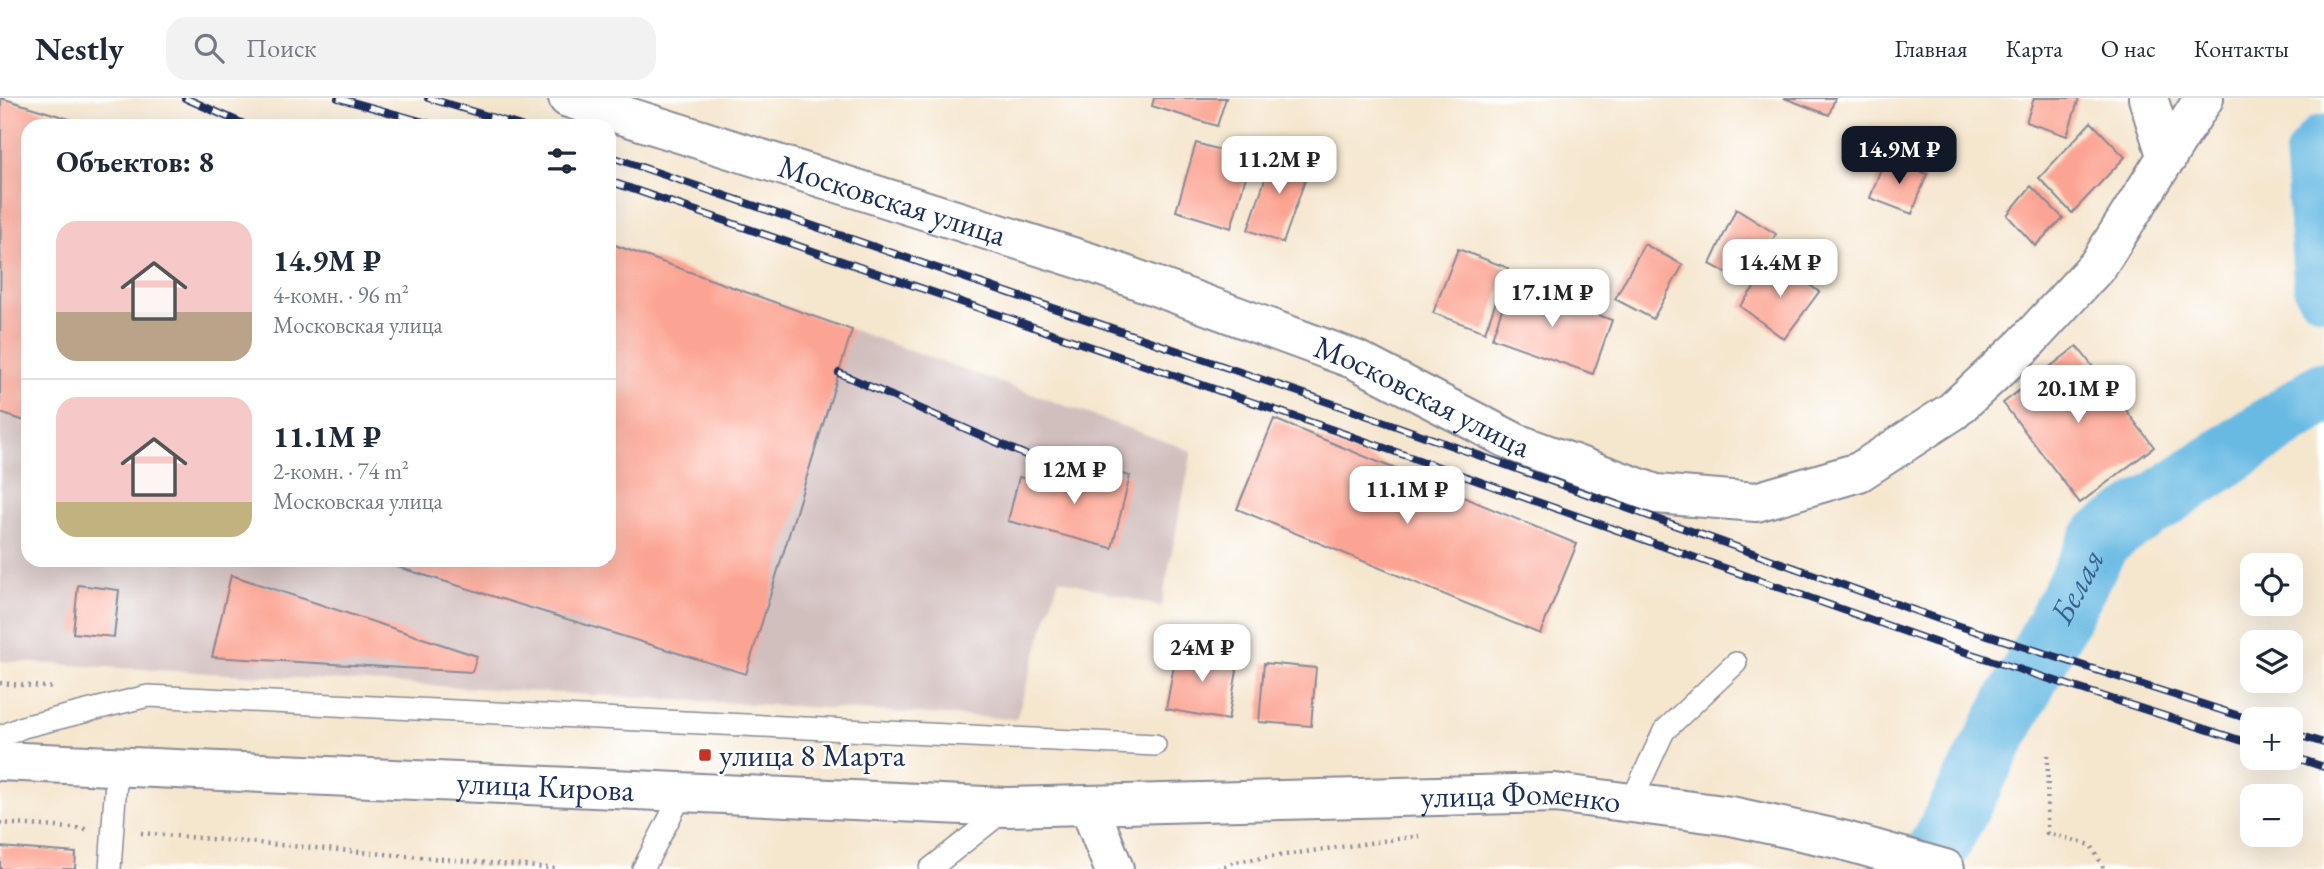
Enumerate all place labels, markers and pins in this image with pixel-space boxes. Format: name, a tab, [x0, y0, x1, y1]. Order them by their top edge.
pin: 14.9M ₽	[1834, 126, 1964, 186]
pin: 11.2M ₽	[1214, 136, 1344, 196]
pin: 14.4M ₽	[1715, 240, 1845, 299]
pin: 17.1M ₽	[1487, 270, 1617, 329]
pin: 20.1M ₽	[2013, 366, 2143, 425]
pin: 12M ₽	[1025, 446, 1123, 506]
pin: 11.1M ₽	[1342, 466, 1472, 526]
pin: 24M ₽	[1153, 624, 1251, 684]
place label: улица 8 Марта	[719, 734, 906, 776]
marker: улица 8 Марта	[697, 747, 713, 763]

